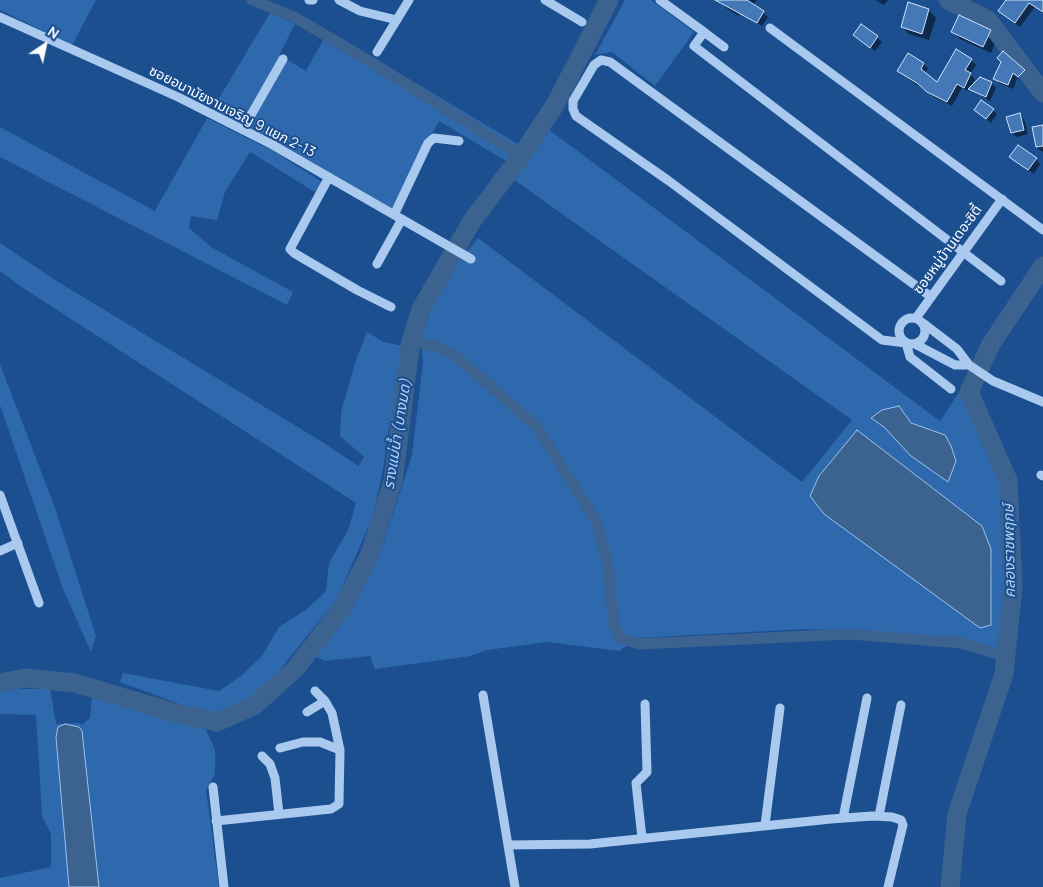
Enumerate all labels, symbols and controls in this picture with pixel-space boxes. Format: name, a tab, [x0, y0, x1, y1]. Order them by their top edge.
north arrow	[20, 20, 70, 70]
text: N	[44, 21, 63, 43]
street label: ซอยอนามัยงามเจริญ 9 แยก 2-13	[146, 63, 318, 161]
street label: ซอยหมู่บ้านเดอะซิตี้	[910, 202, 986, 298]
water label: รางแม่น้ำ (บางมด)	[380, 377, 416, 491]
water label: คลองราชพฤกษ์	[1000, 504, 1020, 598]

